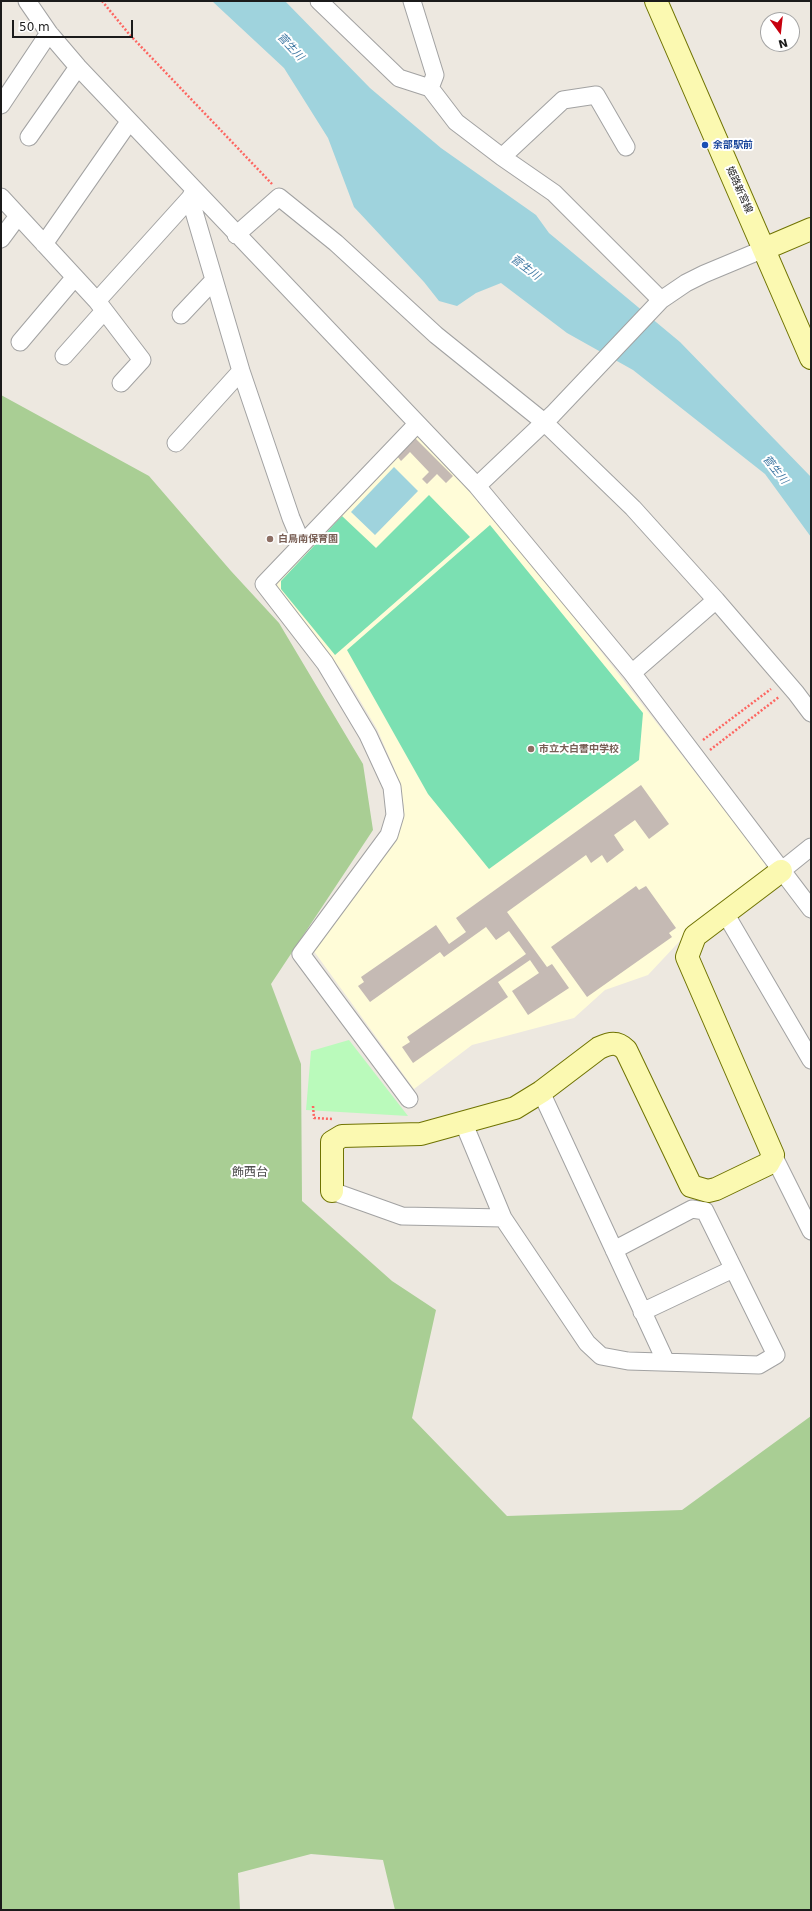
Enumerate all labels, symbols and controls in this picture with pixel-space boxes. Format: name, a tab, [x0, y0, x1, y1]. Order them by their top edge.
scale bar	[14, 12, 135, 38]
north arrow	[760, 12, 800, 52]
text: 50 m	[19, 20, 50, 34]
water label: 菅生川	[274, 30, 306, 64]
text: N	[777, 36, 789, 51]
place label: 余部駅前	[713, 139, 753, 151]
marker: 余部駅前	[700, 140, 710, 150]
street label: 姫路新宮線	[723, 165, 755, 215]
water label: 菅生川	[508, 253, 542, 283]
water label: 菅生川	[760, 453, 790, 487]
place label: 白鳥南保育園	[278, 533, 338, 545]
marker: 白鳥南保育園	[265, 534, 275, 544]
place label: 市立大白書中学校	[539, 743, 619, 755]
marker: 市立大白書中学校	[526, 744, 536, 754]
district label: 飾西台	[232, 1166, 268, 1180]

